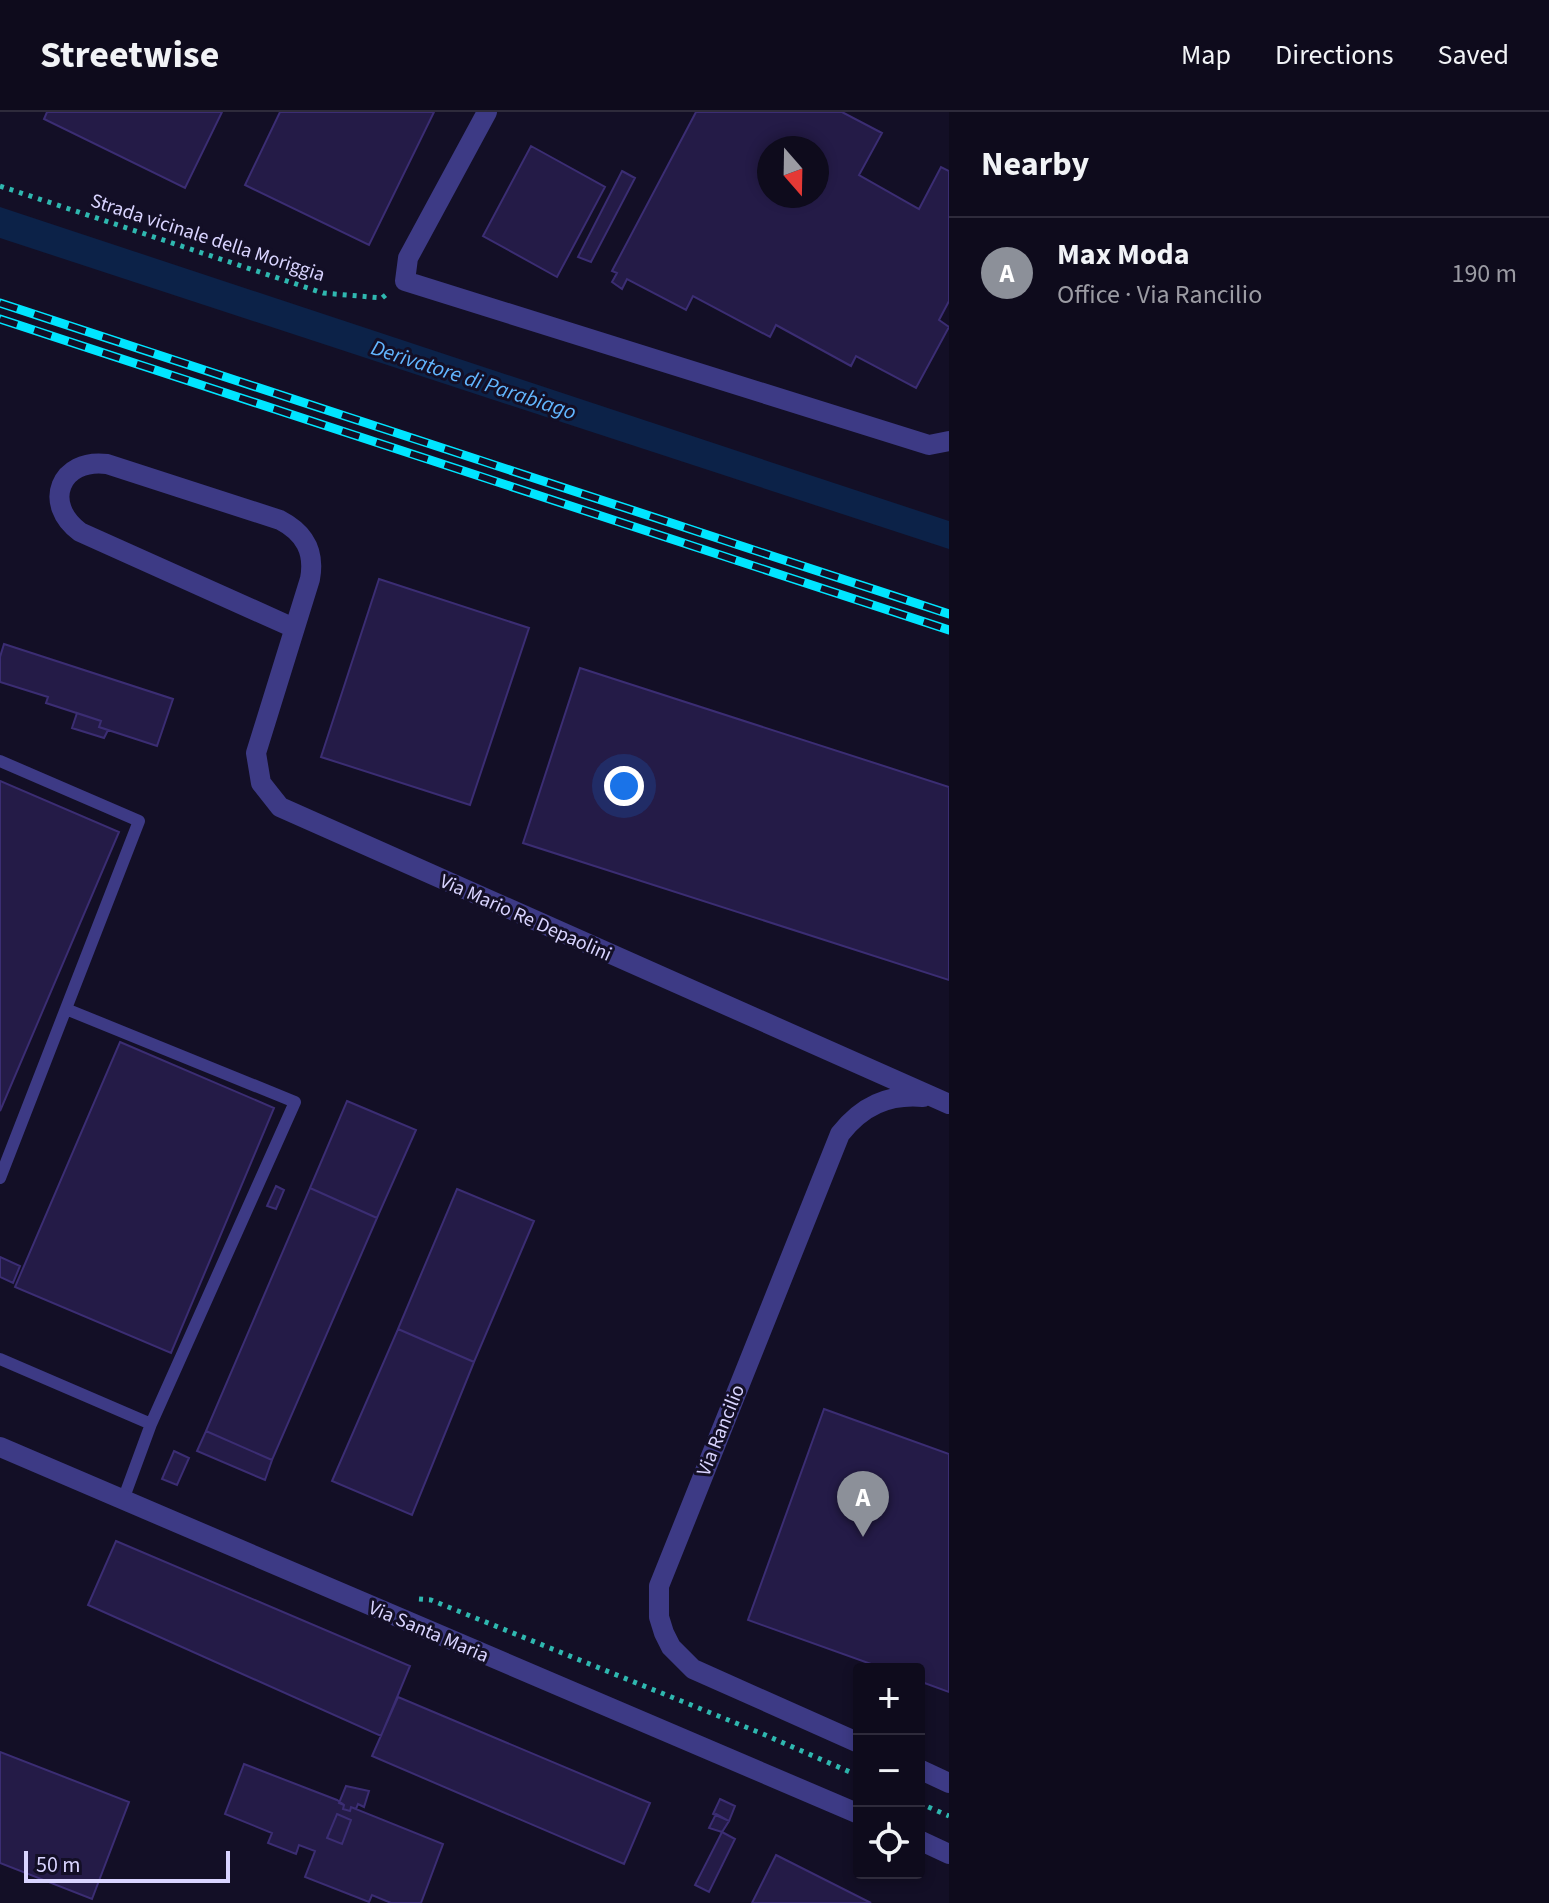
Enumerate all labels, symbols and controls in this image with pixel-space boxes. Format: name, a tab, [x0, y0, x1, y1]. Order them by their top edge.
text: Streetwise	[40, 28, 219, 82]
text: Map	[1181, 35, 1231, 75]
text: Directions	[1275, 35, 1394, 75]
text: Saved	[1438, 35, 1509, 75]
north arrow	[757, 136, 829, 208]
text: Nearby	[981, 140, 1089, 189]
street label: Strada vicinale della Moriggia	[87, 187, 328, 289]
text: Max Moda	[1057, 233, 1190, 276]
text: A	[1000, 255, 1014, 292]
text: 190 m	[1451, 255, 1517, 292]
text: Office · Via Rancilio	[1057, 276, 1262, 313]
water label: Derivatore di Parabiago	[367, 332, 580, 428]
your location	[604, 766, 644, 806]
street label: Via Mario Re Depaolini	[435, 867, 616, 968]
street label: Via Rancilio	[690, 1380, 752, 1480]
pin: A	[837, 1471, 889, 1537]
street label: Via Santa Maria	[364, 1594, 493, 1670]
map controls	[853, 1663, 925, 1879]
button: +	[853, 1663, 925, 1735]
button: −	[853, 1735, 925, 1807]
button: locate	[853, 1807, 925, 1879]
scale bar	[24, 1847, 230, 1883]
text: 50 m	[36, 1849, 81, 1881]

